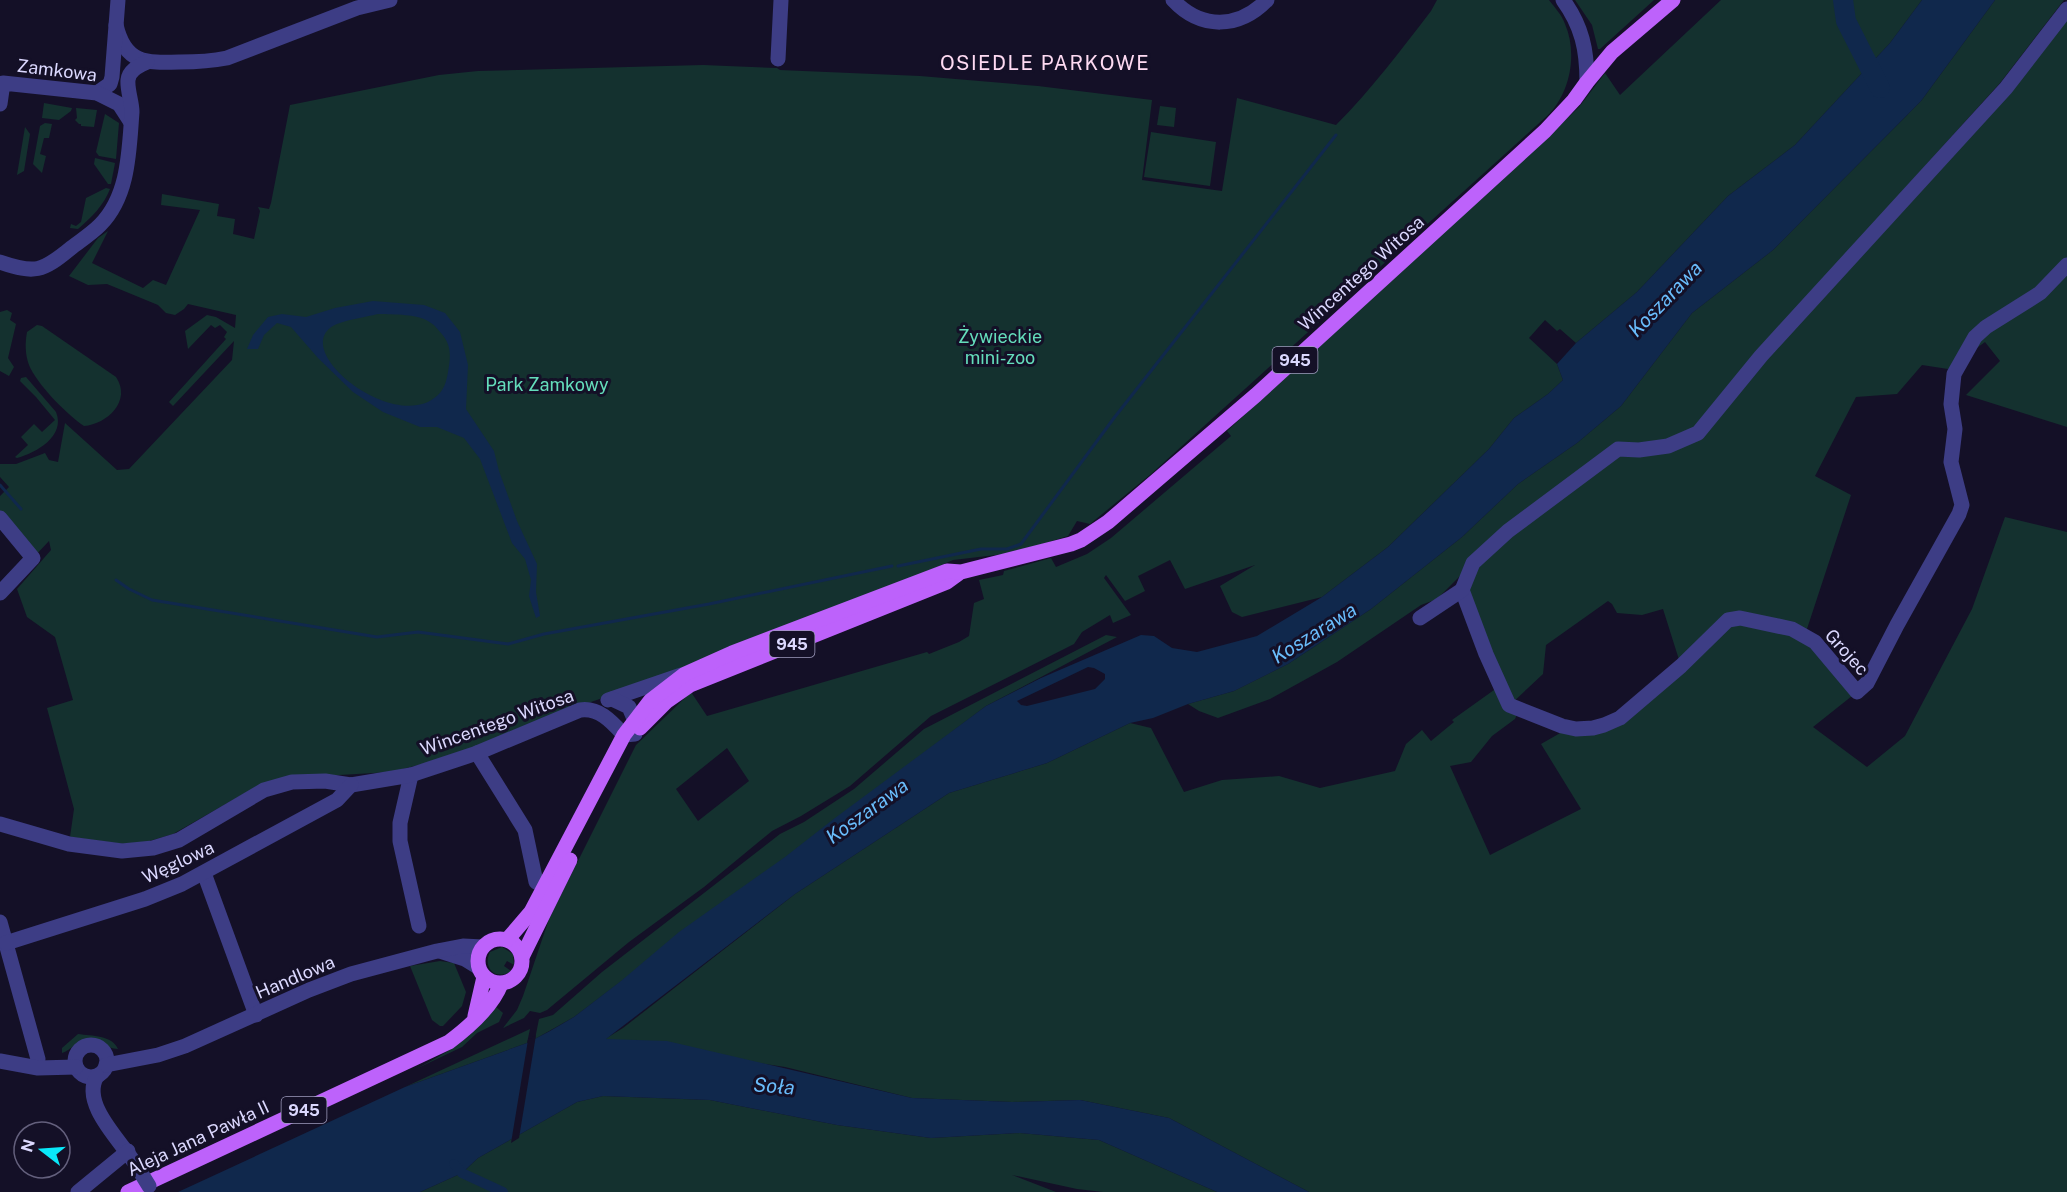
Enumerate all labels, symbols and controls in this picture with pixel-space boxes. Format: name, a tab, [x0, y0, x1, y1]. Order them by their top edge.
district label: OSIEDLE PARKOWE	[940, 51, 1150, 75]
street label: Zamkowa	[16, 55, 98, 85]
street label: Wincentego Witosa	[1294, 211, 1428, 335]
water label: Koszarawa	[1623, 256, 1707, 342]
park label: Żywieckie mini-zoo	[958, 325, 1042, 368]
road number: 945	[1272, 347, 1318, 373]
park label: Park Zamkowy	[485, 374, 609, 395]
water label: Koszarawa	[1267, 597, 1361, 669]
street label: Grojec	[1821, 625, 1873, 679]
road number: 945	[770, 631, 814, 657]
street label: Wincentego Witosa	[418, 685, 576, 759]
water label: Koszarawa	[821, 773, 913, 849]
street label: Węglowa	[139, 836, 217, 888]
street label: Handlowa	[252, 951, 338, 1003]
water label: Soła	[752, 1072, 796, 1100]
street label: Aleja Jana Pawła II	[124, 1096, 272, 1180]
road number: 945	[282, 1097, 326, 1123]
north arrow	[12, 1120, 72, 1180]
text: N	[17, 1137, 39, 1155]

